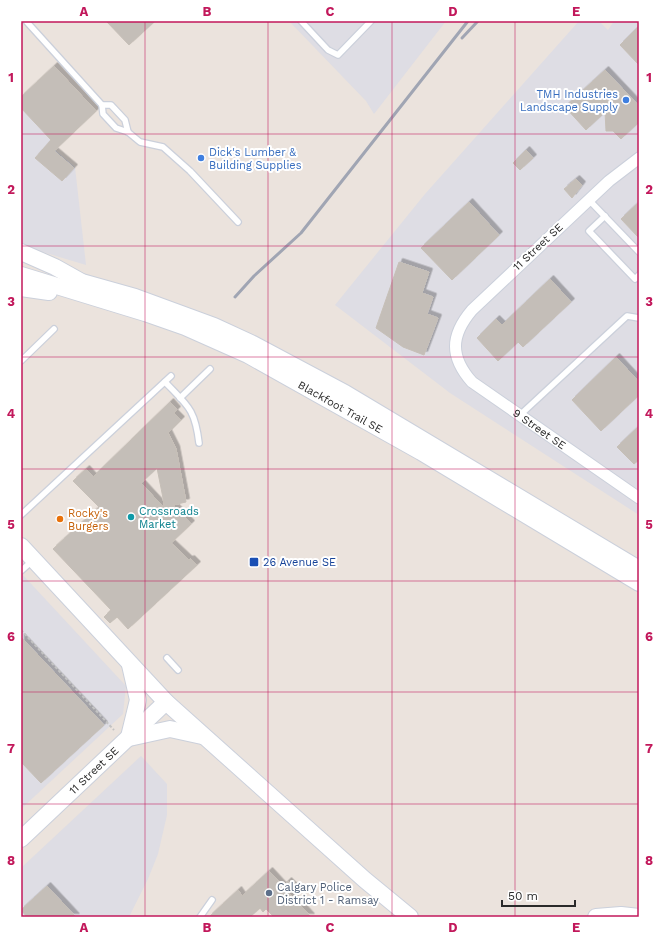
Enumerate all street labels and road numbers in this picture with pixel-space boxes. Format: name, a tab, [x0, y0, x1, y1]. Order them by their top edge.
street label: 11 Street SE	[510, 221, 566, 273]
street label: Blackfoot Trail SE	[296, 378, 385, 436]
street label: 9 Street SE	[511, 406, 569, 452]
street label: 11 Street SE	[66, 744, 121, 797]

